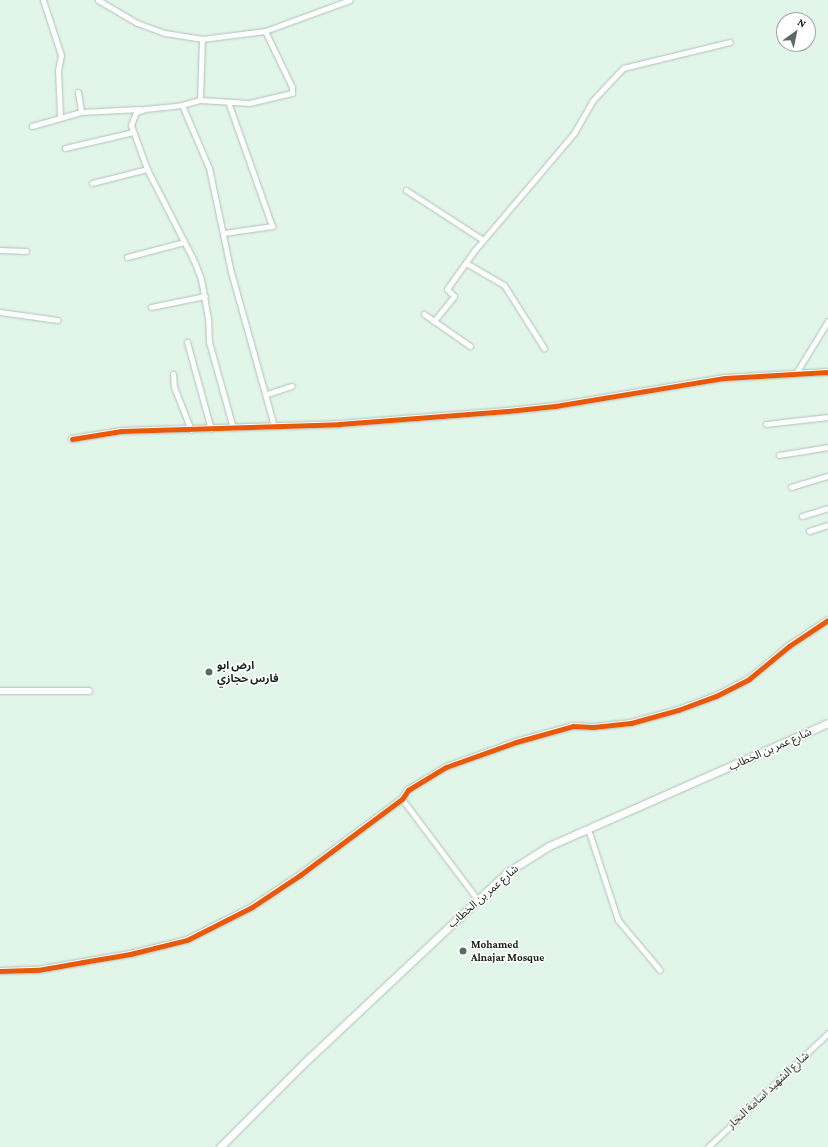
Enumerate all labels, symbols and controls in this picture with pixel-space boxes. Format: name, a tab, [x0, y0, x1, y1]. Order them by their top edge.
north arrow	[776, 12, 816, 52]
text: N	[796, 16, 808, 30]
place label: ارض ابو فارس حجازي	[217, 659, 279, 685]
marker: ارض ابو فارس حجازي	[204, 667, 214, 677]
street label: شارع عمر بن الخطاب	[727, 725, 813, 773]
street label: شارع عمر بن الخطاب	[445, 862, 521, 930]
place label: Mohamed Alnajar Mosque	[471, 938, 544, 964]
marker: Mohamed Alnajar Mosque	[458, 946, 468, 956]
street label: شارع الشهيد اسامة النجار	[724, 1049, 812, 1131]

